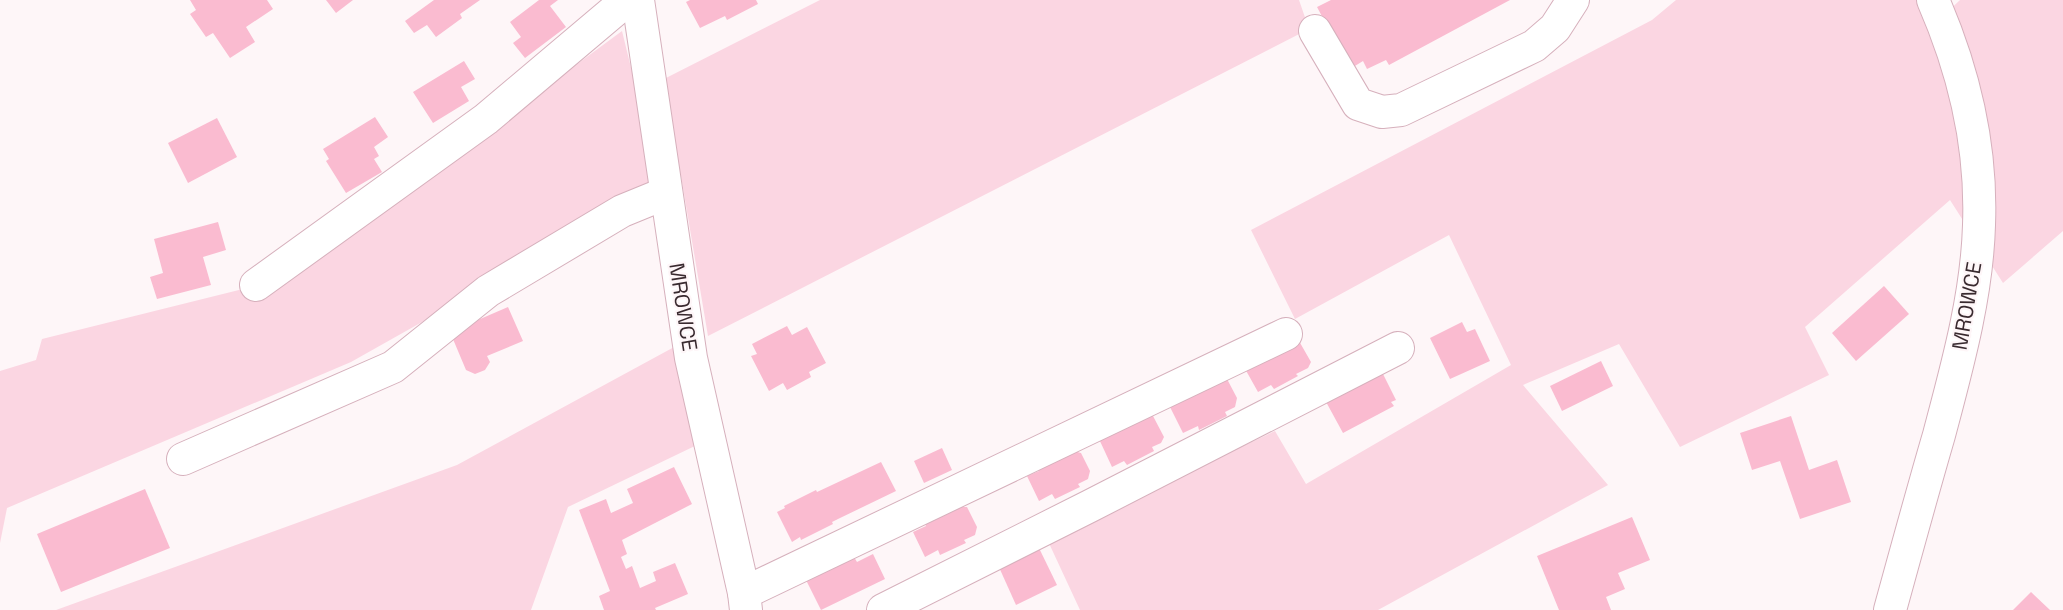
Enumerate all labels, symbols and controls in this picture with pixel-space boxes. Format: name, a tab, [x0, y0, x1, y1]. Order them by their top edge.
street label: MROWCE	[1945, 260, 1988, 352]
street label: MROWCE	[663, 261, 704, 353]

